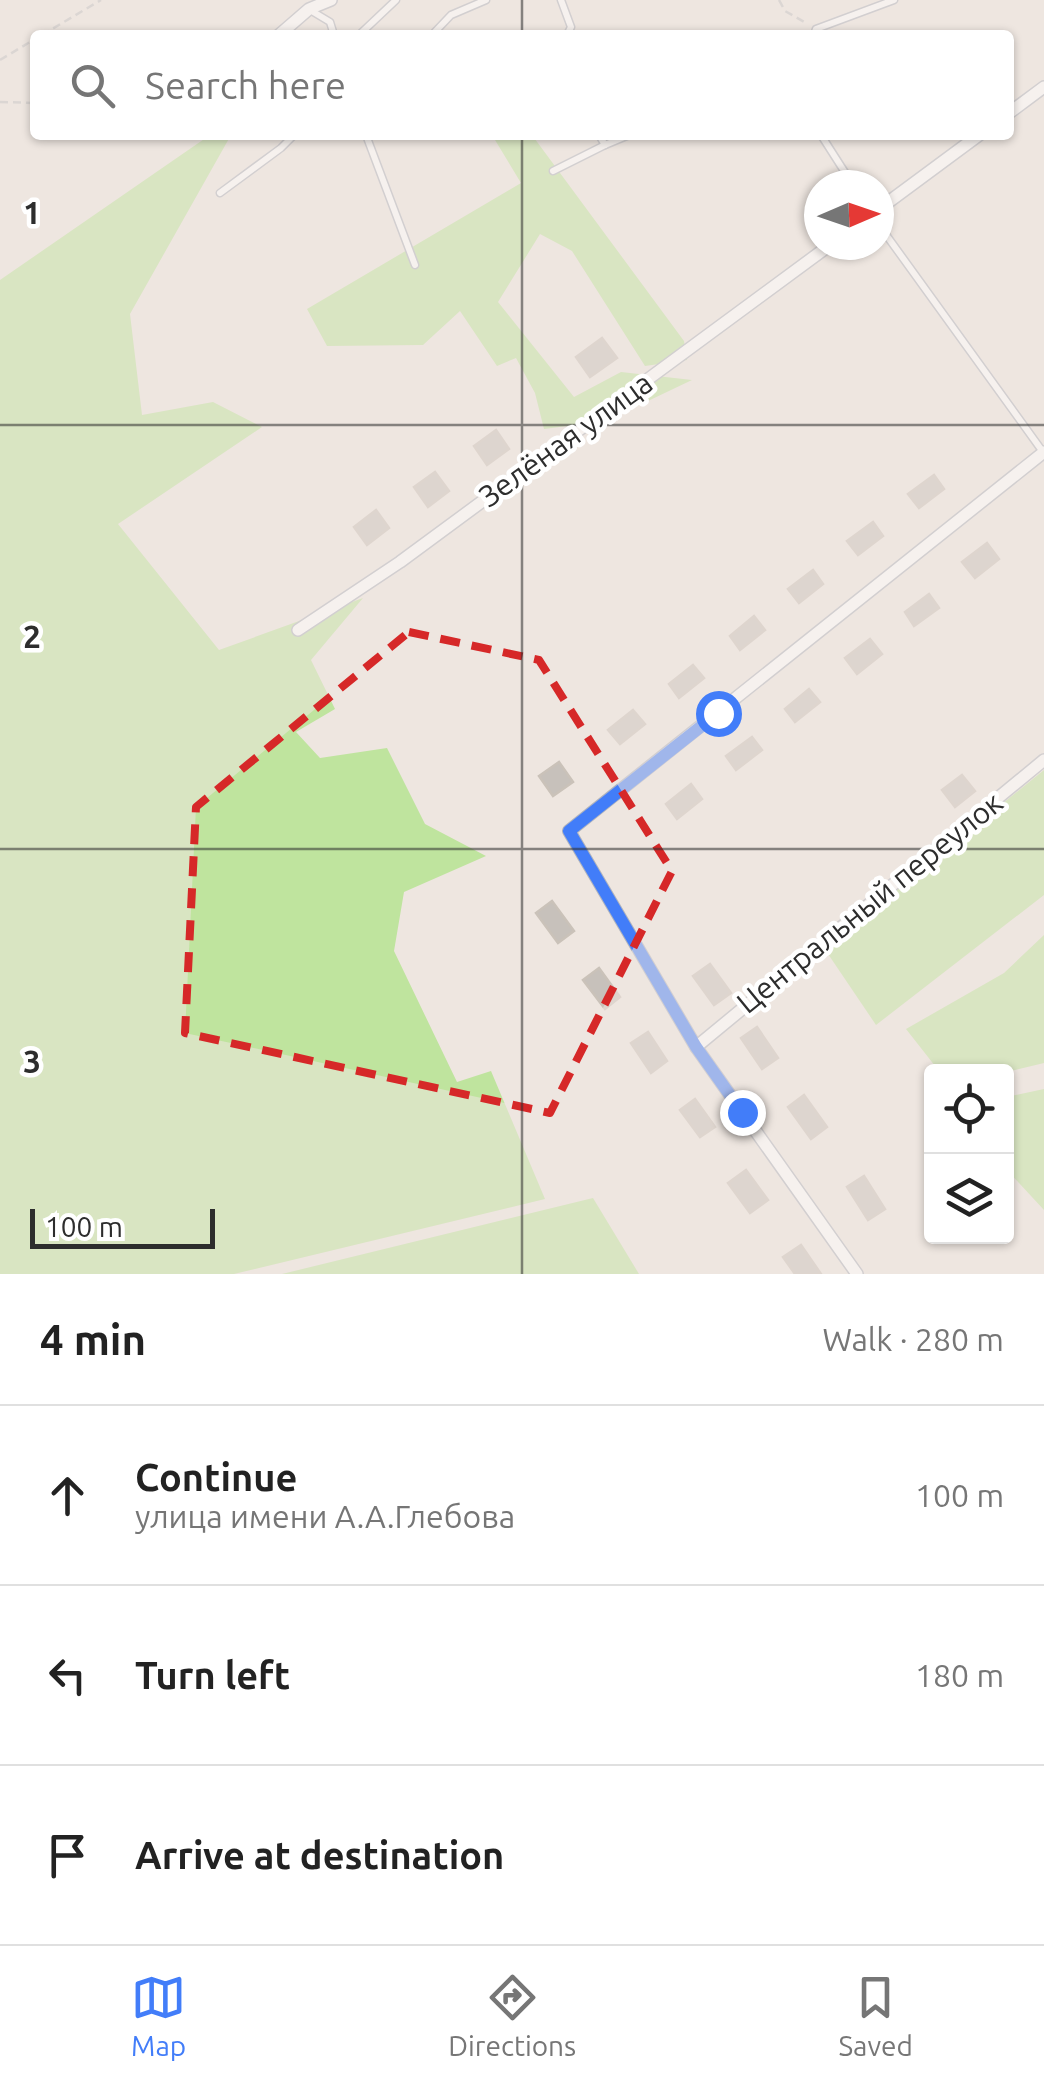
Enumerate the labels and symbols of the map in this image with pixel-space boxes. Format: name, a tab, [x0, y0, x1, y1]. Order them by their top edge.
north arrow	[804, 170, 894, 260]
text: 1	[23, 194, 41, 230]
street label: Зелёная улица	[472, 365, 659, 513]
text: 2	[23, 618, 41, 654]
route start	[696, 691, 742, 737]
street label: Центральный переулок	[730, 785, 1009, 1020]
text: 3	[23, 1043, 41, 1079]
route end	[720, 1090, 766, 1136]
scale bar	[30, 1204, 215, 1248]

